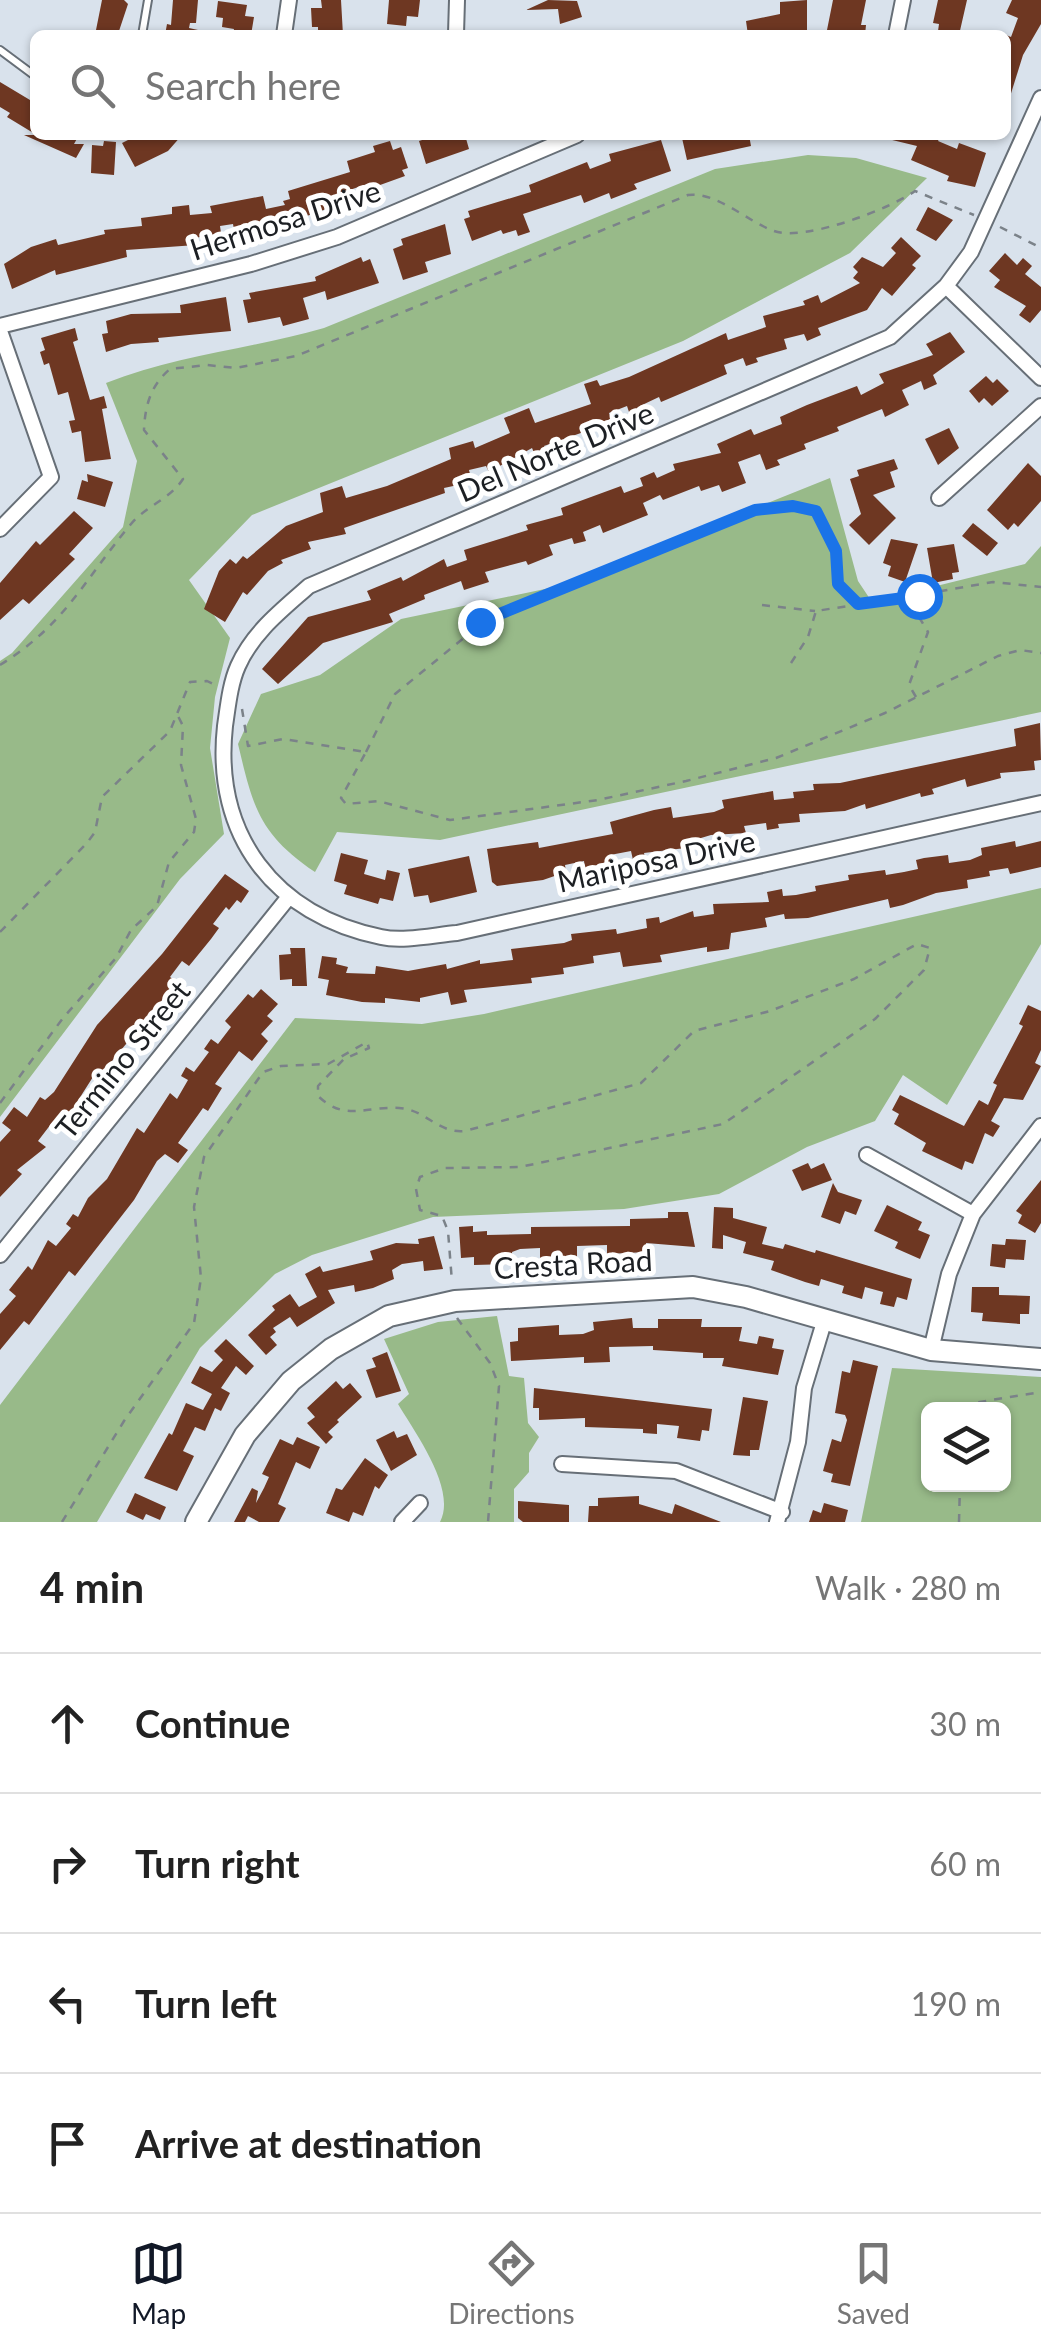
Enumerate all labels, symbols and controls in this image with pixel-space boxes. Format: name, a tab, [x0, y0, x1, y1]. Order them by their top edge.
search box	[30, 30, 1011, 140]
icon: search	[65, 58, 120, 113]
text: Search here	[145, 62, 341, 108]
street label: Hermosa Drive	[185, 171, 385, 267]
street label: Del Norte Drive	[452, 394, 658, 508]
route start	[897, 574, 943, 620]
route end	[458, 600, 504, 646]
street label: Mariposa Drive	[554, 821, 758, 899]
street label: Termino Street	[47, 972, 197, 1145]
street label: Cresta Road	[493, 1241, 653, 1285]
map controls	[921, 1402, 1011, 1492]
button: layers	[921, 1402, 1011, 1492]
text: 4 min	[40, 1562, 144, 1612]
text: Walk · 280 m	[815, 1568, 1001, 1607]
icon: ahead	[40, 1696, 95, 1751]
text: Continue	[135, 1700, 290, 1746]
text: 30 m	[929, 1704, 1001, 1743]
icon: right	[40, 1836, 95, 1891]
text: Turn right	[135, 1840, 300, 1886]
text: 60 m	[929, 1844, 1001, 1883]
icon: left	[40, 1976, 95, 2031]
text: Turn left	[135, 1980, 277, 2026]
text: 190 m	[911, 1984, 1001, 2023]
icon: arrive	[40, 2116, 95, 2171]
text: Arrive at destination	[135, 2120, 482, 2166]
tab: Map	[131, 2236, 186, 2330]
tab: Directions	[448, 2236, 575, 2330]
tab: Saved	[837, 2236, 910, 2330]

